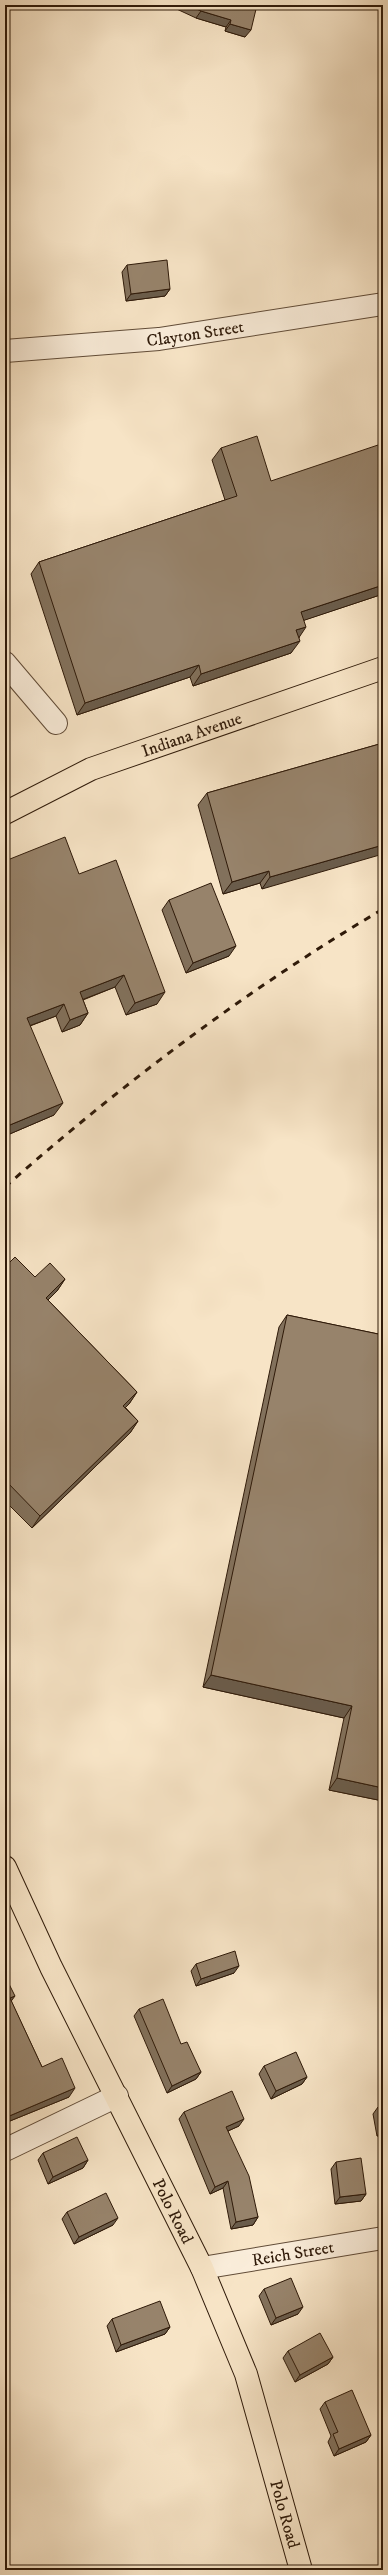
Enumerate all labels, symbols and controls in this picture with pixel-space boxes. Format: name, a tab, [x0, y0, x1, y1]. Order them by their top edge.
street label: Clayton Street	[146, 316, 246, 352]
street label: Indiana Avenue	[139, 708, 245, 763]
street label: Polo Road	[147, 2175, 198, 2248]
street label: Reich Street	[250, 2236, 336, 2272]
street label: Polo Road	[264, 2478, 305, 2551]

